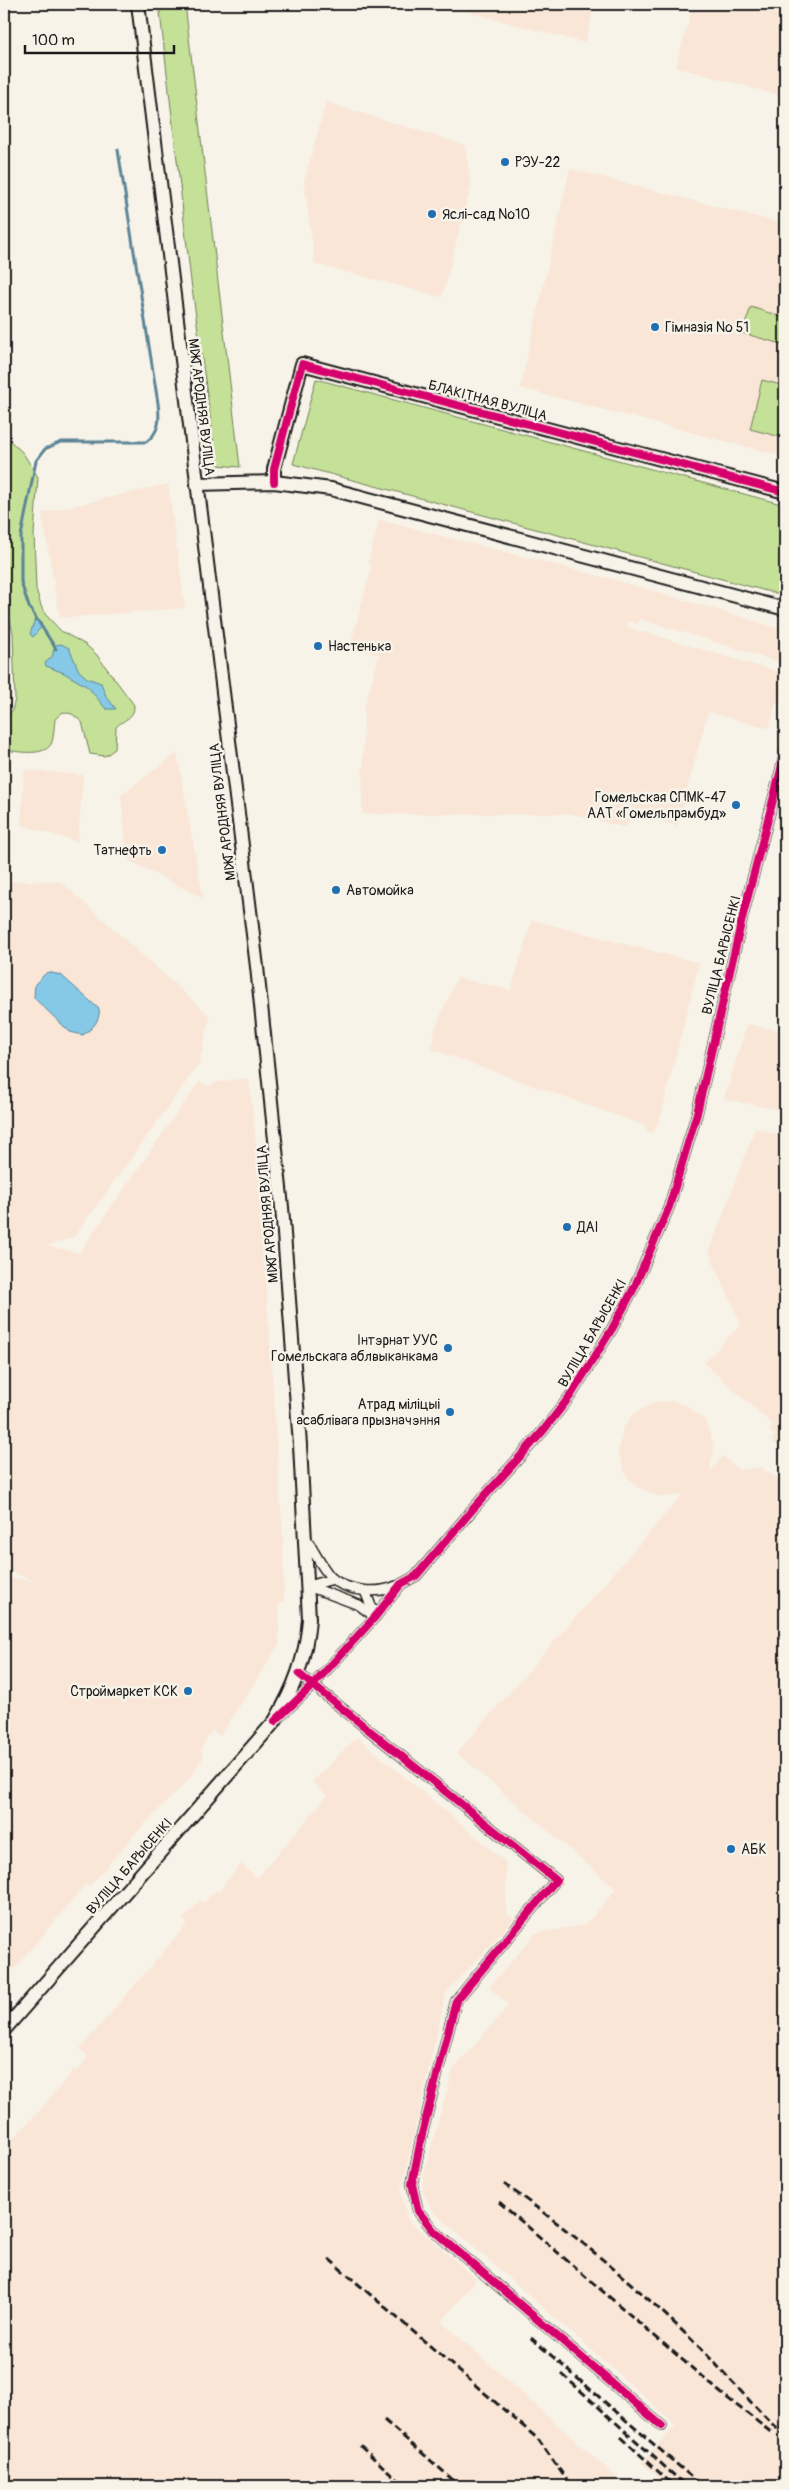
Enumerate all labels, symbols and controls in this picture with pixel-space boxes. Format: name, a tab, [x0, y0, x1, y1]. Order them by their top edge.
scale bar	[25, 22, 174, 54]
text: 100 m	[32, 31, 75, 50]
place label: РЭУ-22	[515, 154, 561, 171]
marker: РЭУ-22	[499, 156, 511, 168]
place label: Яслі-сад №10	[442, 206, 530, 223]
marker: Яслі-сад №10	[426, 208, 438, 220]
place label: Гімназія № 51	[665, 319, 749, 336]
marker: Гімназія № 51	[649, 321, 661, 333]
street label: МІЖГАРОДНЯЯ ВУЛІЦА	[185, 337, 218, 477]
street label: БЛАКІТНАЯ ВУЛІЦА	[427, 376, 549, 425]
place label: Настенька	[328, 638, 391, 655]
marker: Настенька	[312, 640, 324, 652]
street label: МІЖГАРОДНЯЯ ВУЛІЦА	[206, 742, 239, 882]
place label: Гомельская СПМК-47 ААТ «Гомельпрамбуд»	[587, 789, 727, 822]
marker: Гомельская СПМК-47 ААТ «Гомельпрамбуд»	[730, 799, 742, 811]
place label: Татнефть	[93, 842, 152, 859]
marker: Татнефть	[156, 844, 168, 856]
place label: Автомойка	[346, 882, 414, 899]
marker: Автомойка	[330, 884, 342, 896]
street label: ВУЛІЦА БАРЫСЕНКІ	[698, 894, 744, 1016]
street label: МІЖГАРОДНЯЯ ВУЛІЦА	[253, 1144, 282, 1284]
place label: ДАІ	[576, 1219, 598, 1236]
marker: ДАІ	[561, 1221, 573, 1233]
street label: ВУЛІЦА БАРЫСЕНКІ	[555, 1276, 630, 1390]
place label: Інтэрнат УУС Гомельскага аблвыканкама	[271, 1332, 438, 1365]
marker: Інтэрнат УУС Гомельскага аблвыканкама	[442, 1342, 454, 1354]
place label: Атрад міліцыі асаблівага прызначэння	[297, 1396, 440, 1429]
marker: Атрад міліцыі асаблівага прызначэння	[444, 1406, 456, 1418]
place label: Строймаркет КСК	[70, 1683, 178, 1700]
marker: Строймаркет КСК	[182, 1685, 194, 1697]
street label: ВУЛІЦА БАРЫСЕНКІ	[83, 1815, 176, 1918]
place label: АБК	[741, 1841, 767, 1858]
marker: АБК	[725, 1843, 737, 1855]

